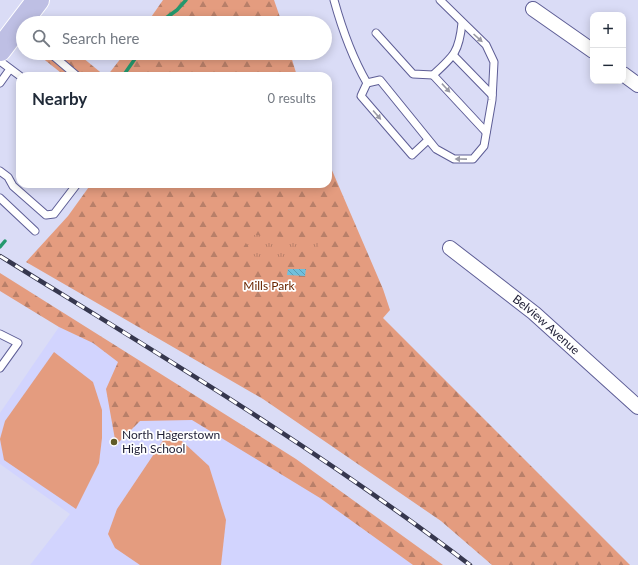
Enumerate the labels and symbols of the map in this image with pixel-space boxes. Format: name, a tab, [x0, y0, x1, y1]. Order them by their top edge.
one-way arrow	[473, 33, 483, 42]
one-way arrow	[441, 83, 450, 93]
one-way arrow	[373, 109, 382, 120]
one-way arrow	[454, 156, 467, 162]
park label: Mills Park	[243, 278, 296, 293]
street label: Belview Avenue	[510, 291, 583, 358]
place label: North Hagerstown High School	[122, 427, 220, 456]
marker: North Hagerstown High School	[109, 437, 119, 447]

